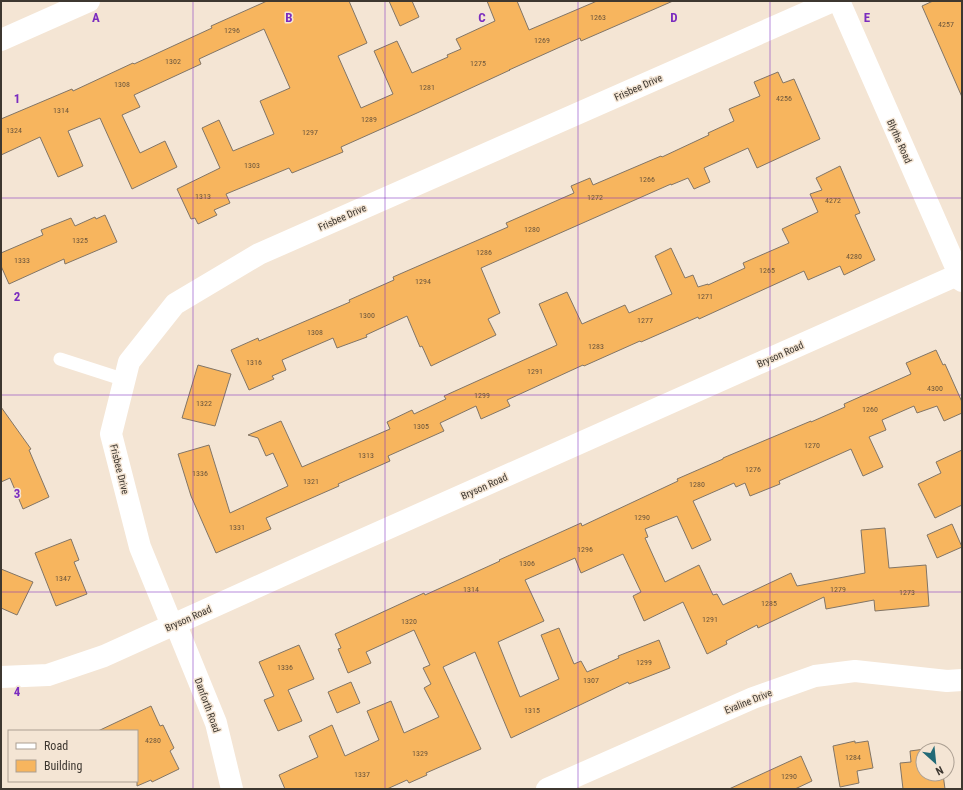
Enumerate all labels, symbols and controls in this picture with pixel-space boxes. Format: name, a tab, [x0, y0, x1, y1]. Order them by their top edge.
text: A	[92, 10, 100, 25]
text: B	[285, 10, 293, 25]
text: C	[478, 10, 486, 25]
text: D	[670, 10, 678, 25]
text: E	[864, 10, 871, 25]
house number: 1263	[590, 13, 606, 22]
house number: 4257	[938, 20, 954, 29]
house number: 1296	[224, 26, 240, 35]
house number: 1269	[534, 36, 550, 45]
house number: 1302	[165, 57, 181, 66]
house number: 1275	[470, 59, 486, 68]
street label: Frisbee Drive	[613, 72, 664, 103]
house number: 1308	[114, 80, 130, 89]
house number: 1281	[419, 83, 435, 92]
text: 1	[14, 91, 20, 106]
house number: 4256	[776, 94, 792, 103]
house number: 1314	[53, 106, 69, 115]
house number: 1289	[361, 115, 377, 124]
street label: Blythe Road	[885, 118, 914, 165]
house number: 1324	[6, 126, 22, 135]
house number: 1297	[302, 128, 318, 137]
house number: 1303	[244, 161, 260, 170]
house number: 1266	[639, 175, 655, 184]
house number: 1313	[195, 192, 211, 201]
house number: 1272	[587, 193, 603, 202]
house number: 4272	[825, 196, 841, 205]
street label: Frisbee Drive	[317, 202, 368, 233]
house number: 1280	[524, 225, 540, 234]
house number: 1325	[72, 236, 88, 245]
house number: 1286	[476, 248, 492, 257]
house number: 4280	[846, 252, 862, 261]
house number: 1333	[14, 256, 30, 265]
house number: 1265	[759, 266, 775, 275]
house number: 1294	[415, 277, 431, 286]
text: 2	[14, 289, 21, 304]
house number: 1271	[697, 292, 713, 301]
house number: 1300	[359, 311, 375, 320]
house number: 1277	[637, 316, 653, 325]
house number: 1308	[307, 328, 323, 337]
street label: Bryson Road	[755, 339, 805, 370]
house number: 1283	[588, 342, 604, 351]
house number: 1316	[246, 358, 262, 367]
house number: 1291	[527, 367, 543, 376]
house number: 4300	[927, 384, 943, 393]
house number: 1299	[474, 391, 490, 400]
house number: 1322	[196, 399, 212, 408]
house number: 1260	[862, 405, 878, 414]
house number: 1305	[413, 422, 429, 431]
house number: 1270	[804, 441, 820, 450]
street label: Frisbee Drive	[108, 443, 131, 496]
house number: 1313	[358, 451, 374, 460]
house number: 1276	[745, 465, 761, 474]
house number: 1336	[192, 469, 208, 478]
street label: Bryson Road	[459, 471, 509, 502]
house number: 1321	[303, 477, 319, 486]
house number: 1280	[689, 480, 705, 489]
text: 3	[14, 486, 20, 501]
house number: 1290	[634, 513, 650, 522]
house number: 1331	[229, 523, 245, 532]
house number: 1296	[577, 545, 593, 554]
house number: 1306	[519, 559, 535, 568]
house number: 1347	[55, 574, 71, 583]
house number: 1314	[463, 585, 479, 594]
house number: 1279	[830, 585, 846, 594]
house number: 1273	[899, 588, 915, 597]
house number: 1285	[761, 599, 777, 608]
street label: Bryson Road	[163, 603, 213, 634]
house number: 1291	[702, 615, 718, 624]
house number: 1320	[401, 617, 417, 626]
house number: 1299	[636, 658, 652, 667]
house number: 1336	[277, 663, 293, 672]
house number: 1307	[583, 676, 599, 685]
street label: Danforth Road	[193, 677, 222, 734]
text: 4	[14, 684, 21, 699]
street label: Evaline Drive	[723, 687, 774, 716]
house number: 1315	[524, 706, 540, 715]
legend	[8, 730, 138, 782]
house number: 4280	[145, 736, 161, 745]
text: Road	[44, 739, 68, 753]
north arrow	[915, 742, 955, 782]
house number: 1329	[412, 749, 428, 758]
house number: 1284	[845, 753, 861, 762]
text: Building	[44, 759, 82, 773]
text: N	[933, 763, 945, 778]
house number: 1337	[354, 770, 370, 779]
house number: 1290	[781, 772, 797, 781]

